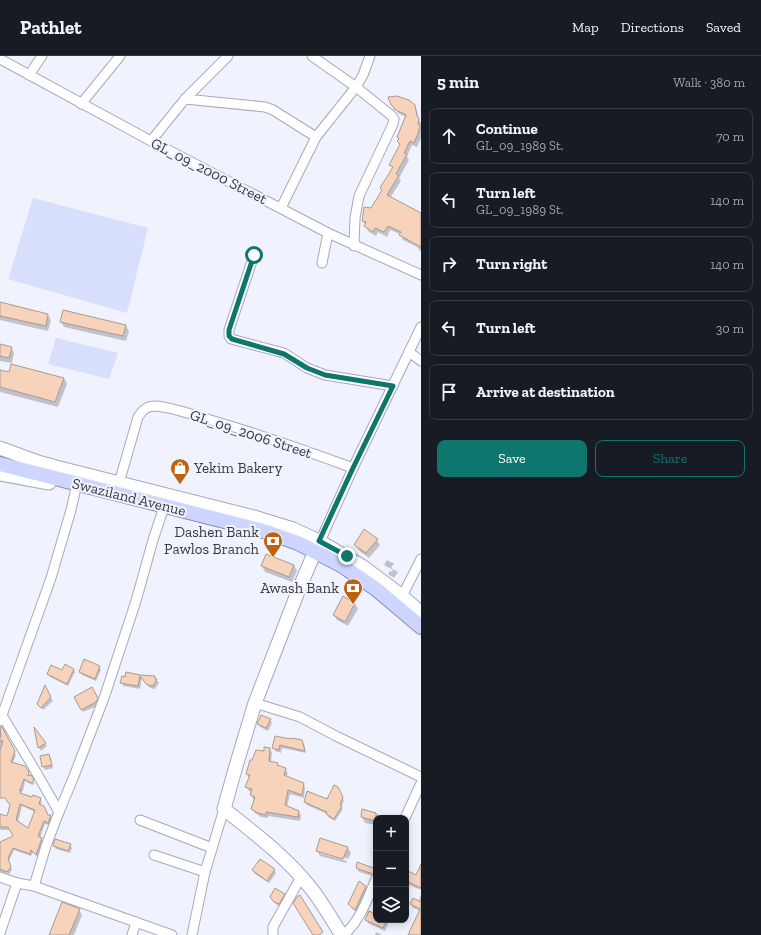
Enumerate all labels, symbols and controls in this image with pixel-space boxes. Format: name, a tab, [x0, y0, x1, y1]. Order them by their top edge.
text: Pathlet	[20, 16, 82, 39]
text: Map	[572, 19, 599, 36]
text: Directions	[621, 19, 684, 36]
text: Saved	[706, 19, 741, 36]
text: 5 min	[437, 72, 479, 92]
text: Walk · 380 m	[673, 75, 745, 90]
text: Continue	[476, 120, 538, 138]
icon: ahead	[438, 125, 460, 147]
text: 70 m	[716, 129, 744, 144]
street label: GL_09_2000 Street	[148, 134, 270, 208]
text: GL_09_1989 St.	[476, 138, 564, 153]
text: Turn left	[476, 184, 536, 202]
icon: left	[438, 189, 460, 211]
text: 140 m	[710, 193, 744, 208]
text: GL_09_1989 St.	[476, 202, 564, 217]
route start	[245, 246, 263, 264]
icon: right	[438, 253, 460, 275]
text: Turn right	[476, 255, 547, 273]
text: 140 m	[710, 257, 744, 272]
icon: left	[438, 317, 460, 339]
text: Turn left	[476, 319, 536, 337]
text: 30 m	[716, 321, 744, 336]
icon: arrive	[438, 381, 460, 403]
text: Arrive at destination	[476, 383, 615, 401]
street label: GL_09_2006 Street	[188, 406, 315, 462]
button: Save	[437, 440, 587, 477]
button: Share	[595, 440, 745, 477]
shop icon: Yekim Bakery	[169, 457, 191, 485]
place label: Yekim Bakery	[193, 459, 283, 477]
street label: Swaziland Avenue	[70, 474, 188, 520]
place label: Dashen Bank Pawlos Branch	[164, 523, 260, 558]
bank icon: Dashen Bank Pawlos Branch	[262, 530, 284, 558]
route end	[338, 547, 356, 565]
bank icon: Awash Bank	[342, 577, 364, 605]
place label: Awash Bank	[260, 579, 339, 597]
map controls	[373, 815, 409, 923]
button: +	[373, 815, 409, 851]
button: −	[373, 851, 409, 887]
button: layers	[373, 887, 409, 923]

